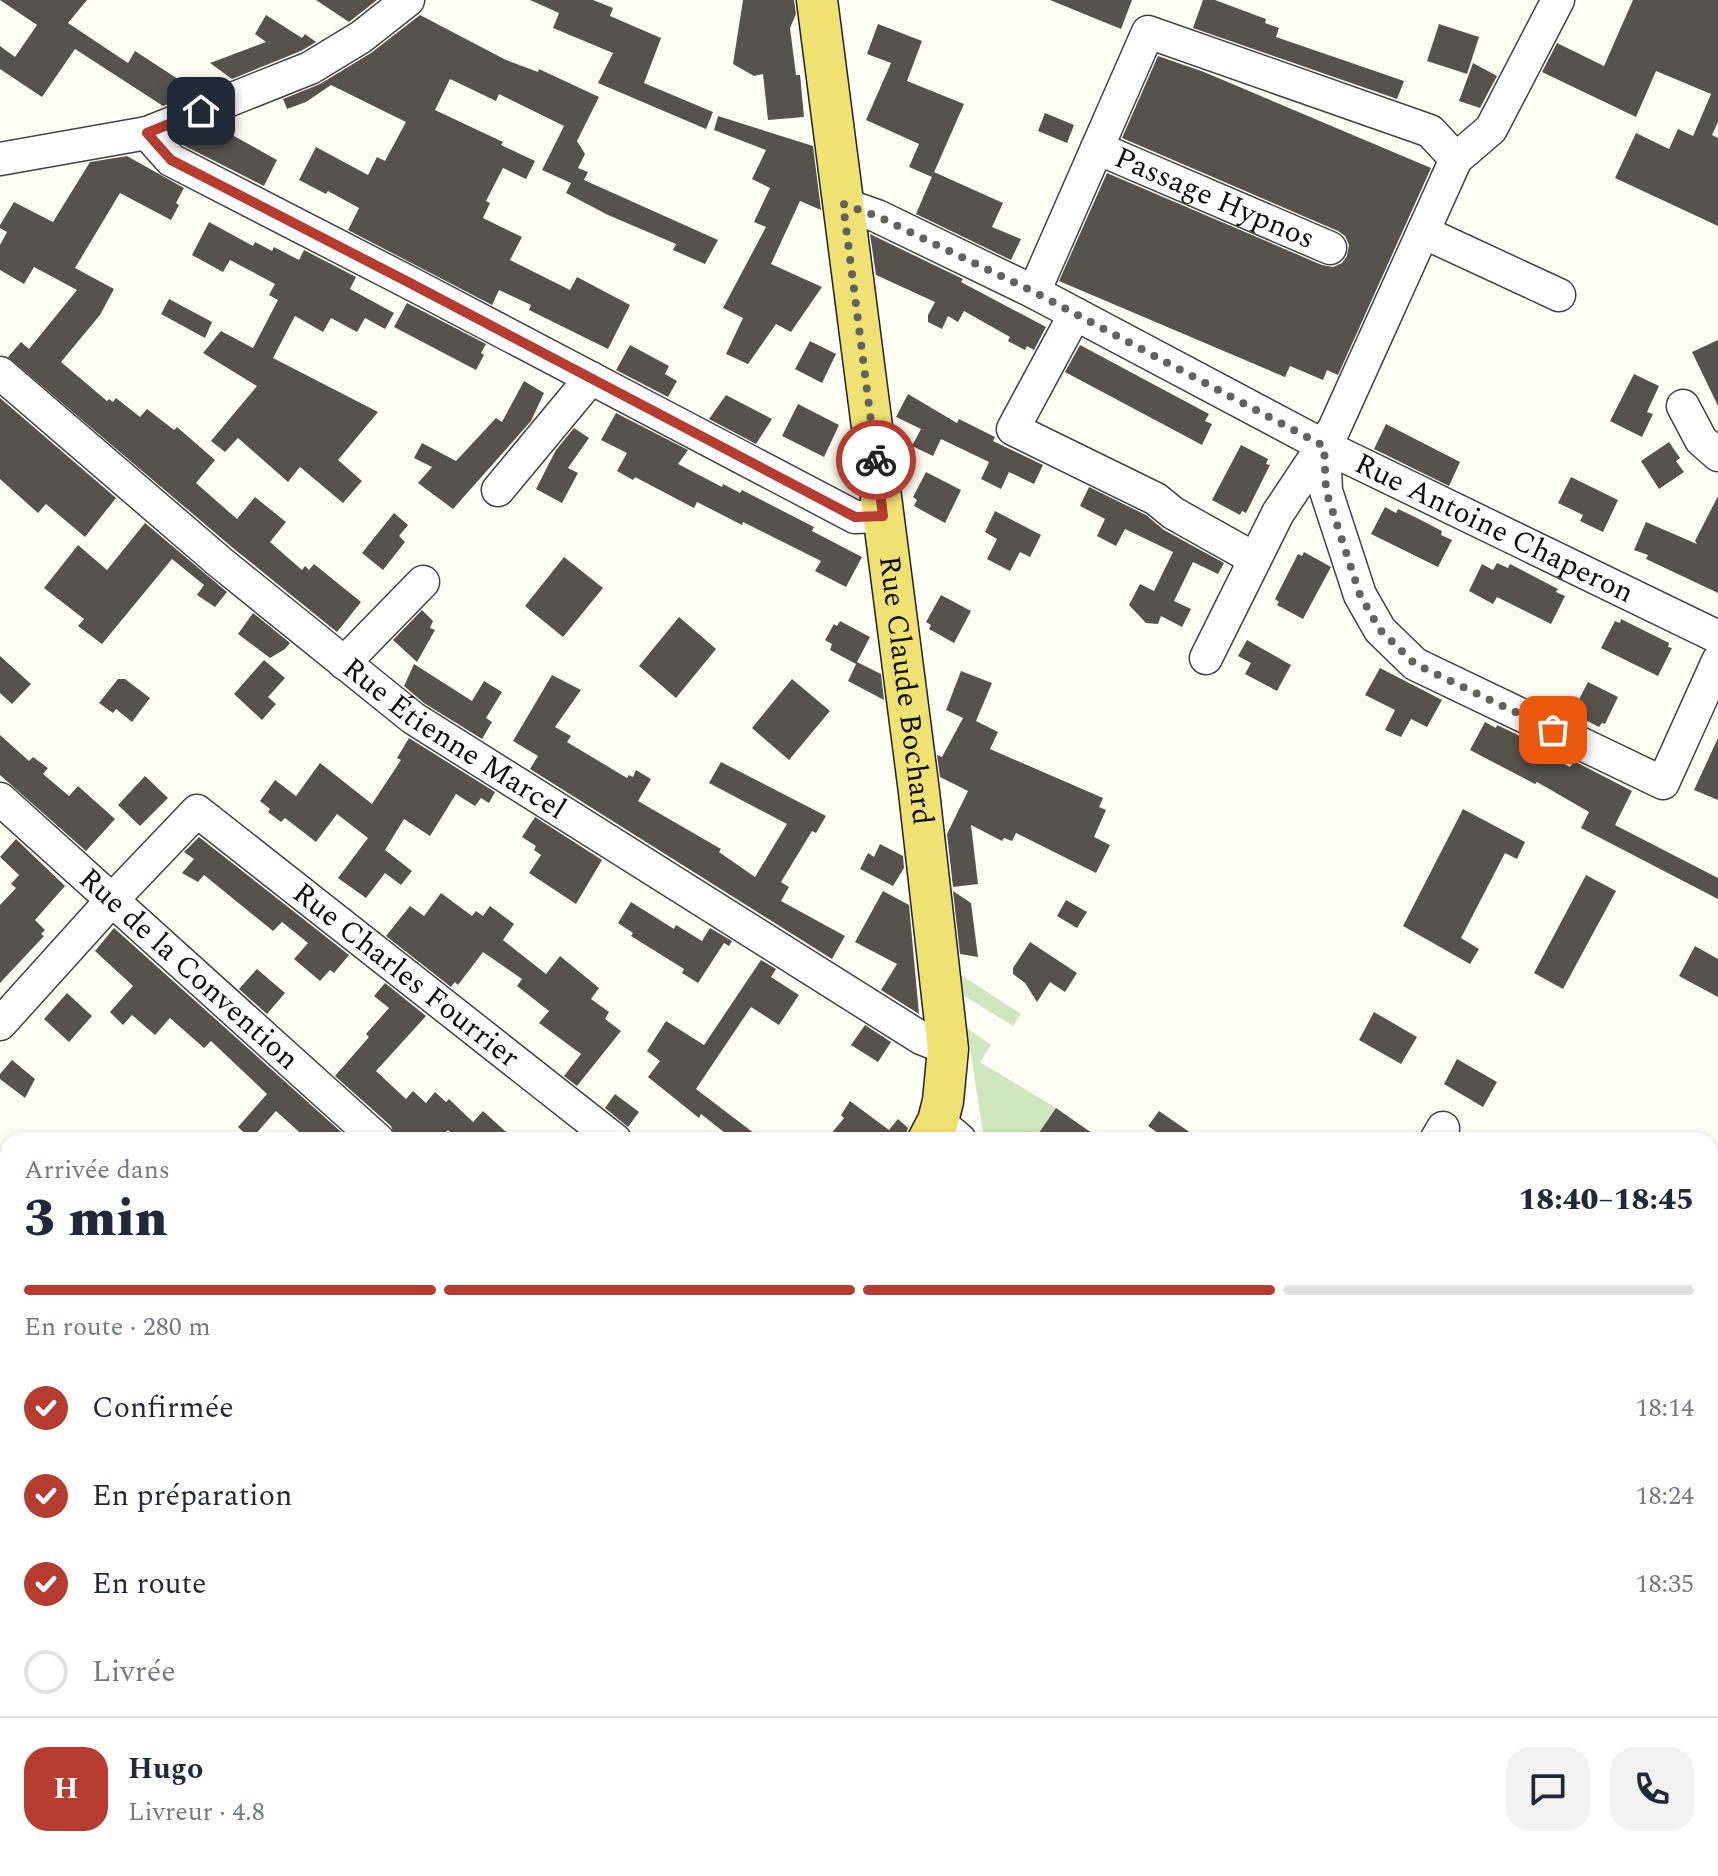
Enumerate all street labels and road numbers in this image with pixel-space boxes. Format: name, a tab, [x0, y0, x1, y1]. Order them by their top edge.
street label: Passage Hypnos	[1107, 135, 1322, 262]
street label: Rue Antoine Chaperon	[1347, 441, 1642, 616]
street label: Rue Claude Bochard	[866, 553, 946, 827]
street label: Rue Étienne Marcel	[332, 646, 575, 832]
street label: Rue de la Convention	[68, 857, 309, 1081]
street label: Rue Charles Fourrier	[282, 871, 530, 1080]

